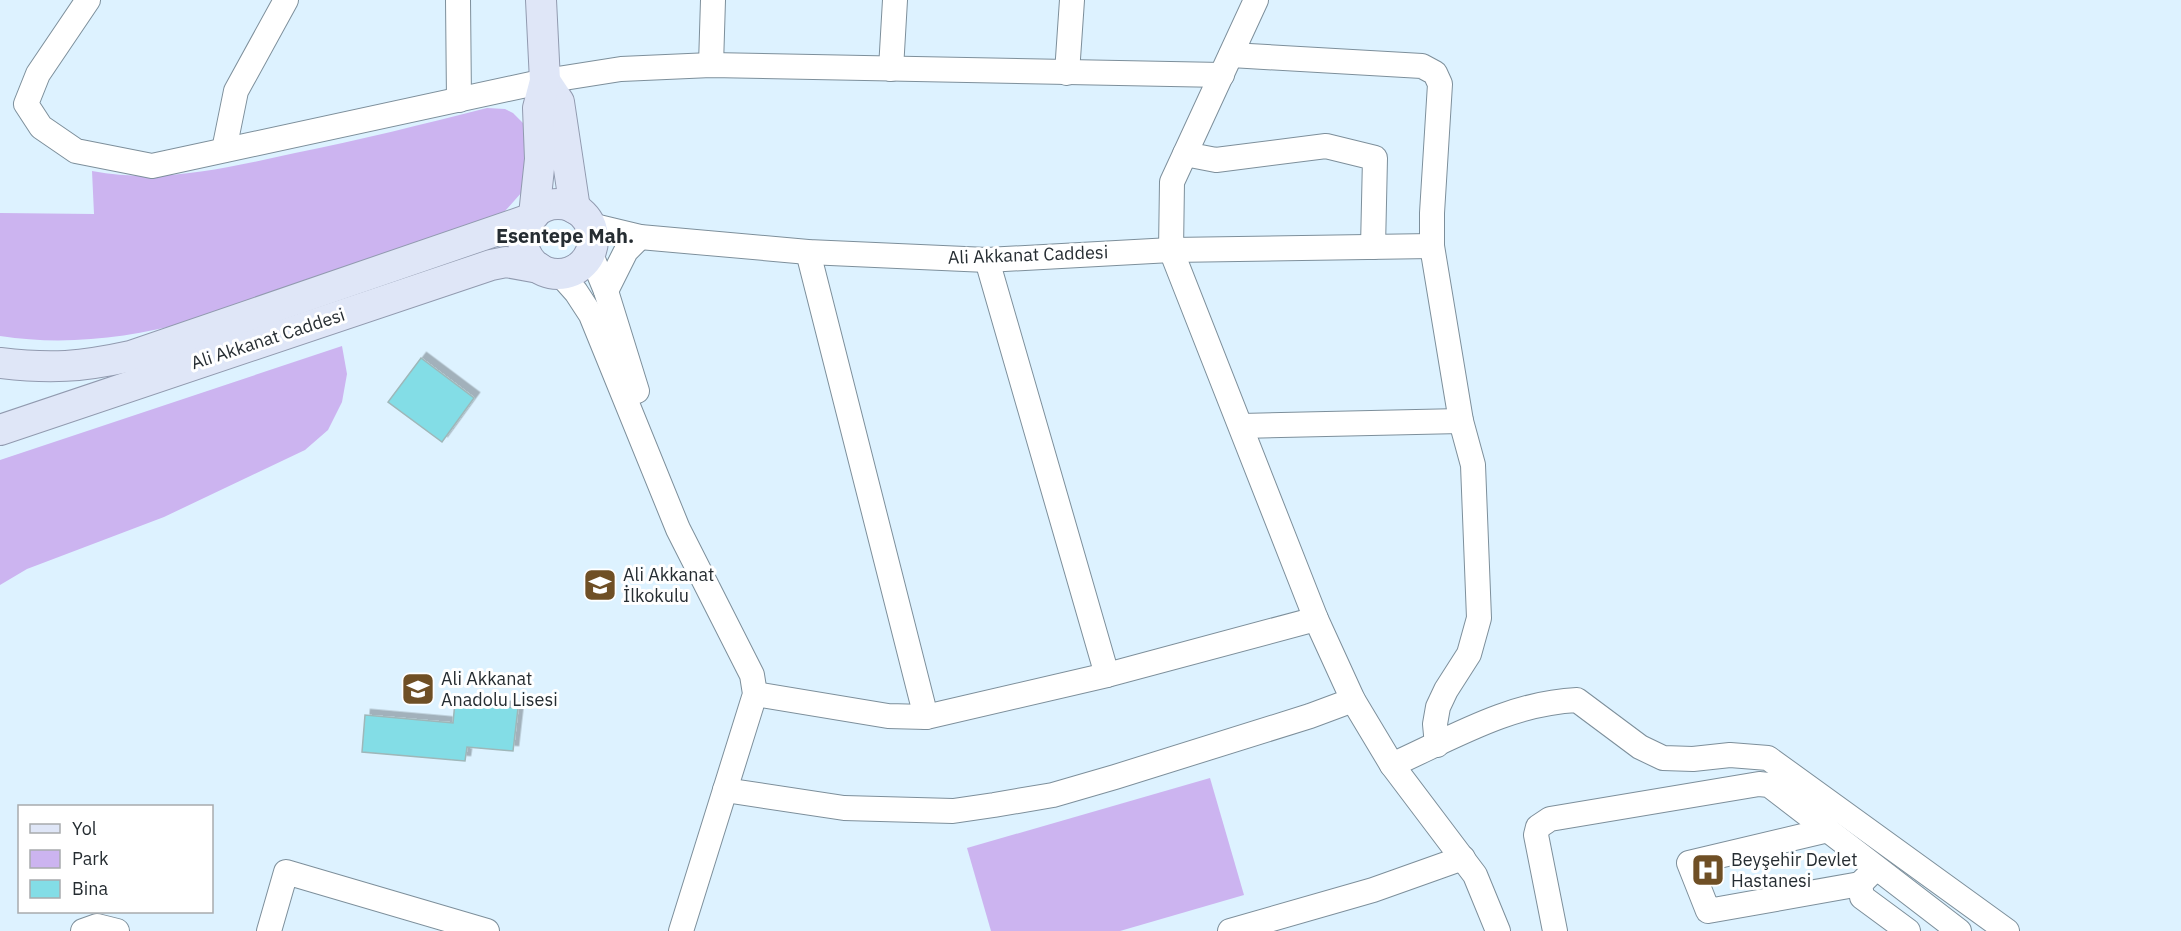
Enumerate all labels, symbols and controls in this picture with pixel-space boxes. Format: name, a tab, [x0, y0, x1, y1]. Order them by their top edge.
district label: Esentepe Mah.	[496, 222, 634, 249]
street label: Ali Akkanat Caddesi	[947, 240, 1109, 269]
street label: Ali Akkanat Caddesi	[188, 303, 348, 374]
place label: Ali Akkanat İlkokulu	[623, 563, 714, 607]
school or university icon: Ali Akkanat İlkokulu	[582, 567, 618, 603]
place label: Ali Akkanat Anadolu Lisesi	[441, 667, 558, 711]
school or university icon: Ali Akkanat Anadolu Lisesi	[400, 671, 436, 707]
legend	[18, 805, 213, 913]
text: Yol	[72, 817, 97, 840]
text: Park	[72, 847, 109, 870]
place label: Beyşehir Devlet Hastanesi	[1731, 848, 1857, 892]
hospital icon: Beyşehir Devlet Hastanesi	[1690, 852, 1726, 888]
text: Bina	[72, 877, 108, 900]

